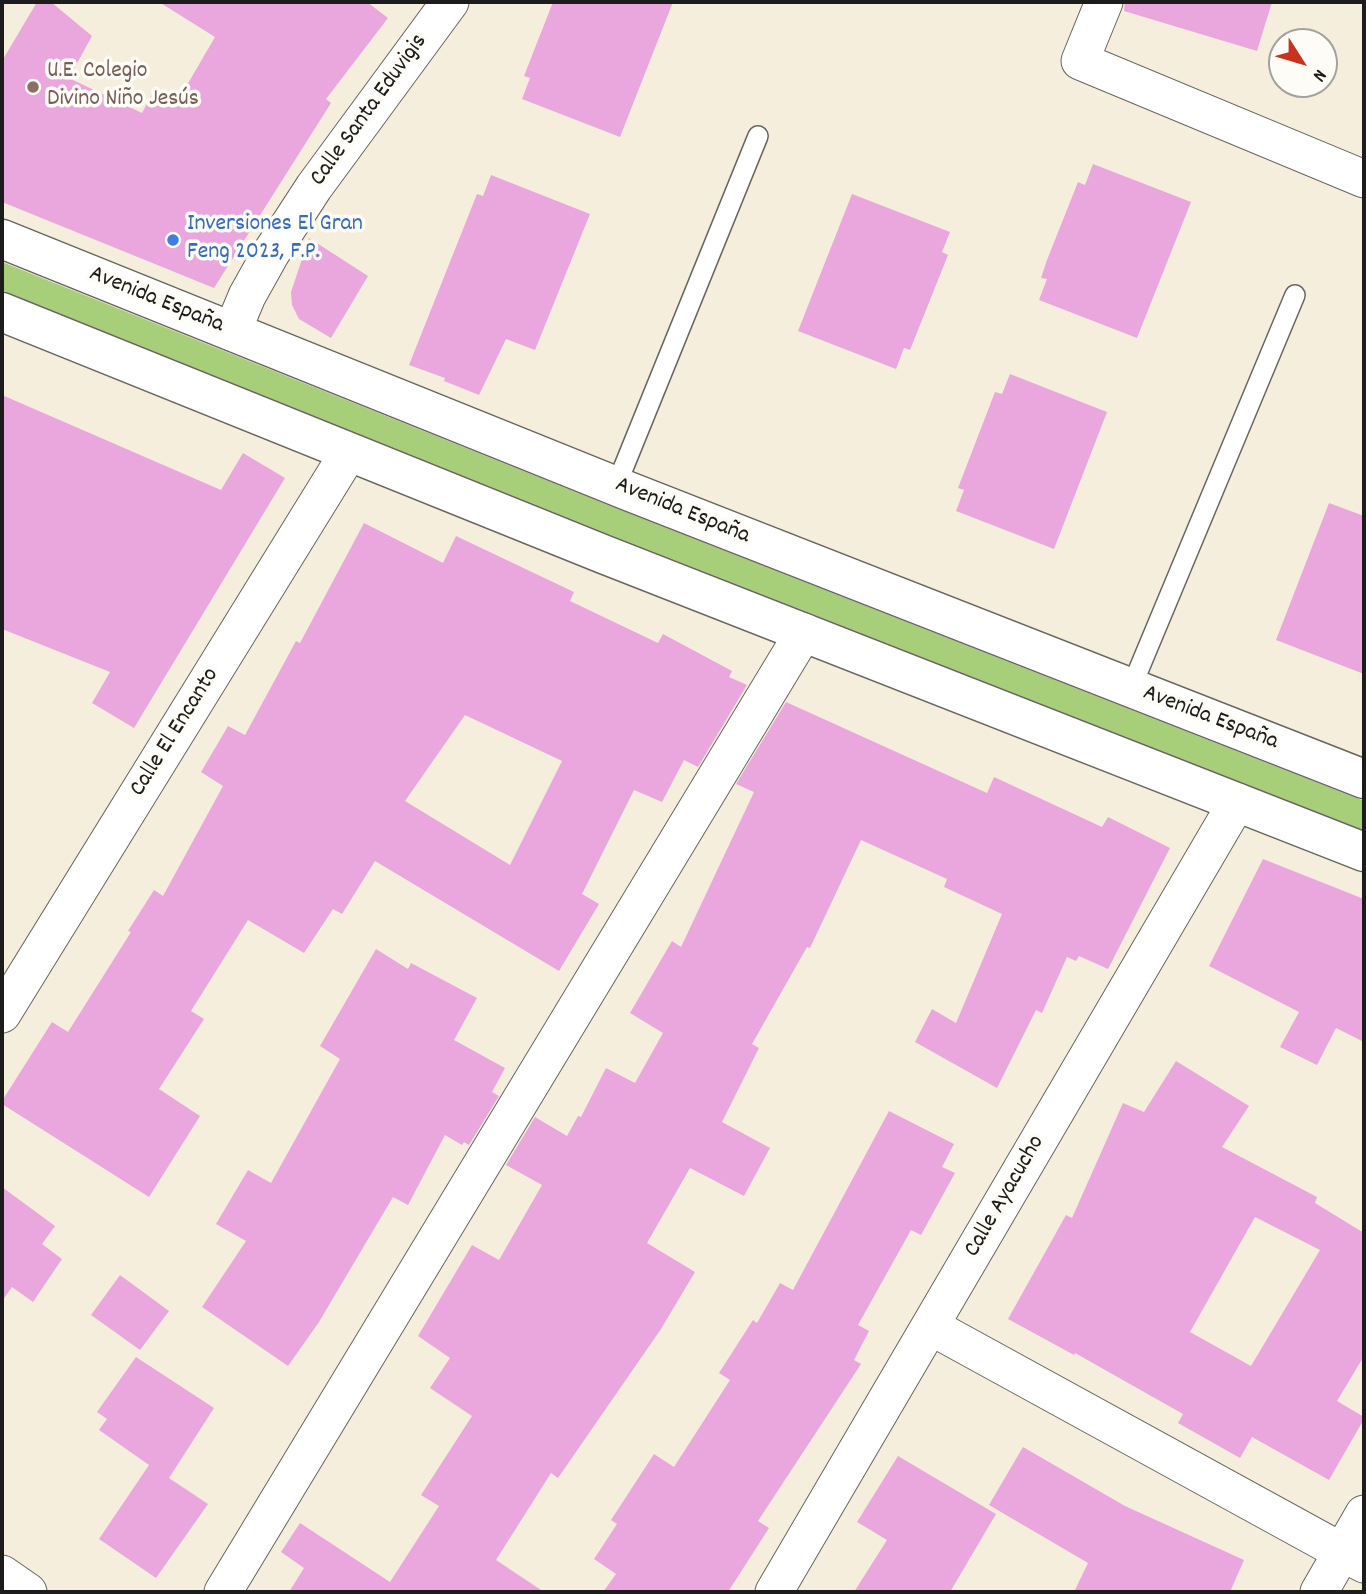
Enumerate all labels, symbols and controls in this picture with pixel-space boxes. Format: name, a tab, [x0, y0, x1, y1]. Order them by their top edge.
north arrow	[1268, 28, 1338, 98]
street label: Calle Santa Eduvigis	[305, 29, 435, 193]
place label: U.E. Colegio Divino Niño Jesús	[47, 59, 199, 115]
text: N	[1305, 63, 1332, 87]
marker: U.E. Colegio Divino Niño Jesús	[25, 79, 41, 95]
place label: Inversiones El Gran Feng 2023, F.P.	[187, 212, 363, 268]
marker: Inversiones El Gran Feng 2023, F.P.	[165, 232, 181, 248]
street label: Avenida España	[84, 261, 228, 341]
street label: Avenida España	[610, 472, 754, 552]
street label: Calle El Encanto	[125, 663, 227, 803]
street label: Avenida España	[1138, 680, 1282, 758]
street label: Calle Ayacucho	[960, 1131, 1052, 1263]

